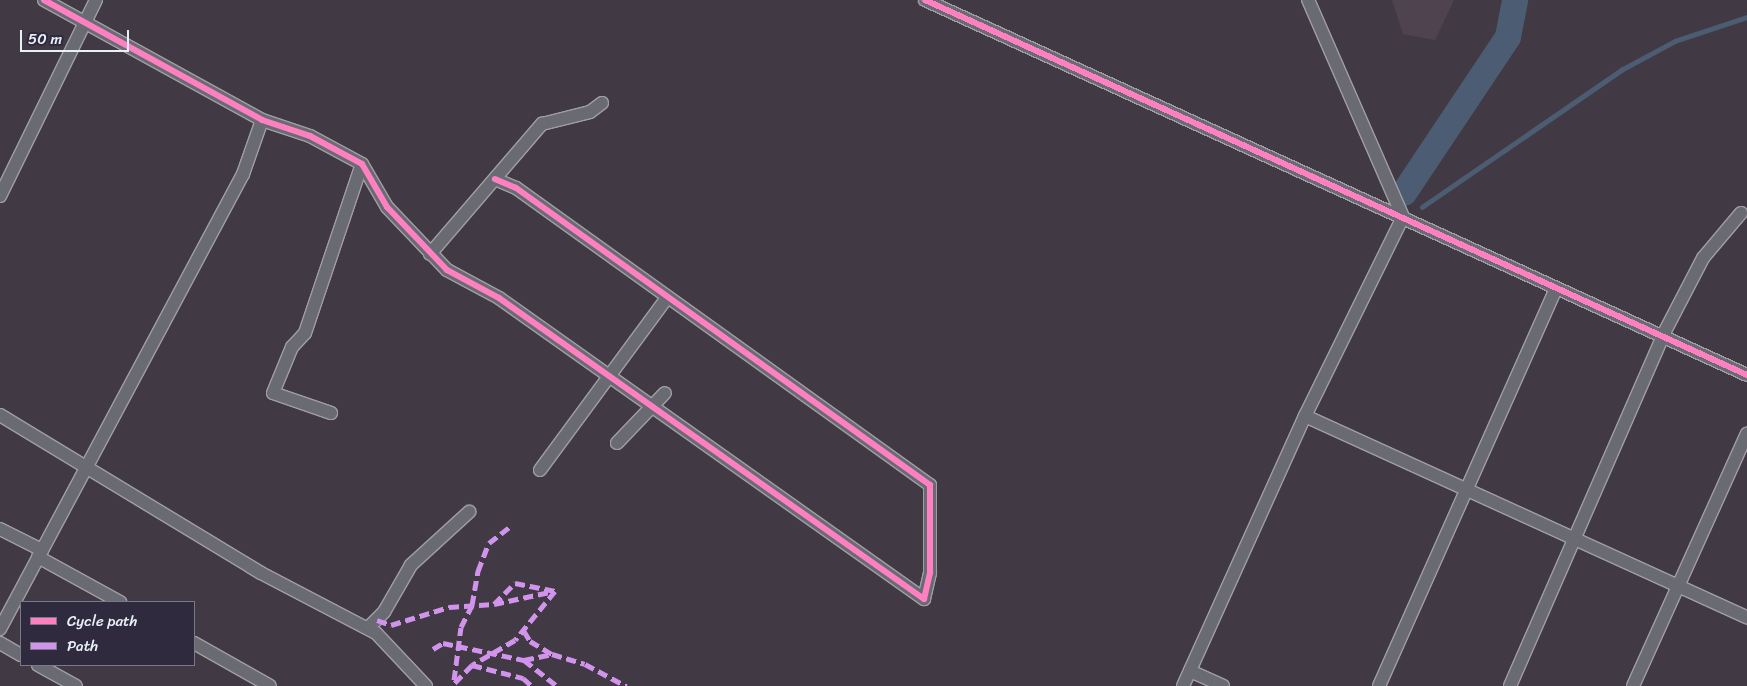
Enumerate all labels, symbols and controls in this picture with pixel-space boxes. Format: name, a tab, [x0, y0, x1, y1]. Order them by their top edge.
scale bar	[22, 20, 131, 52]
text: 50 m	[28, 26, 62, 52]
legend	[20, 601, 195, 666]
text: Cycle path	[67, 608, 137, 634]
text: Path	[67, 633, 98, 659]

